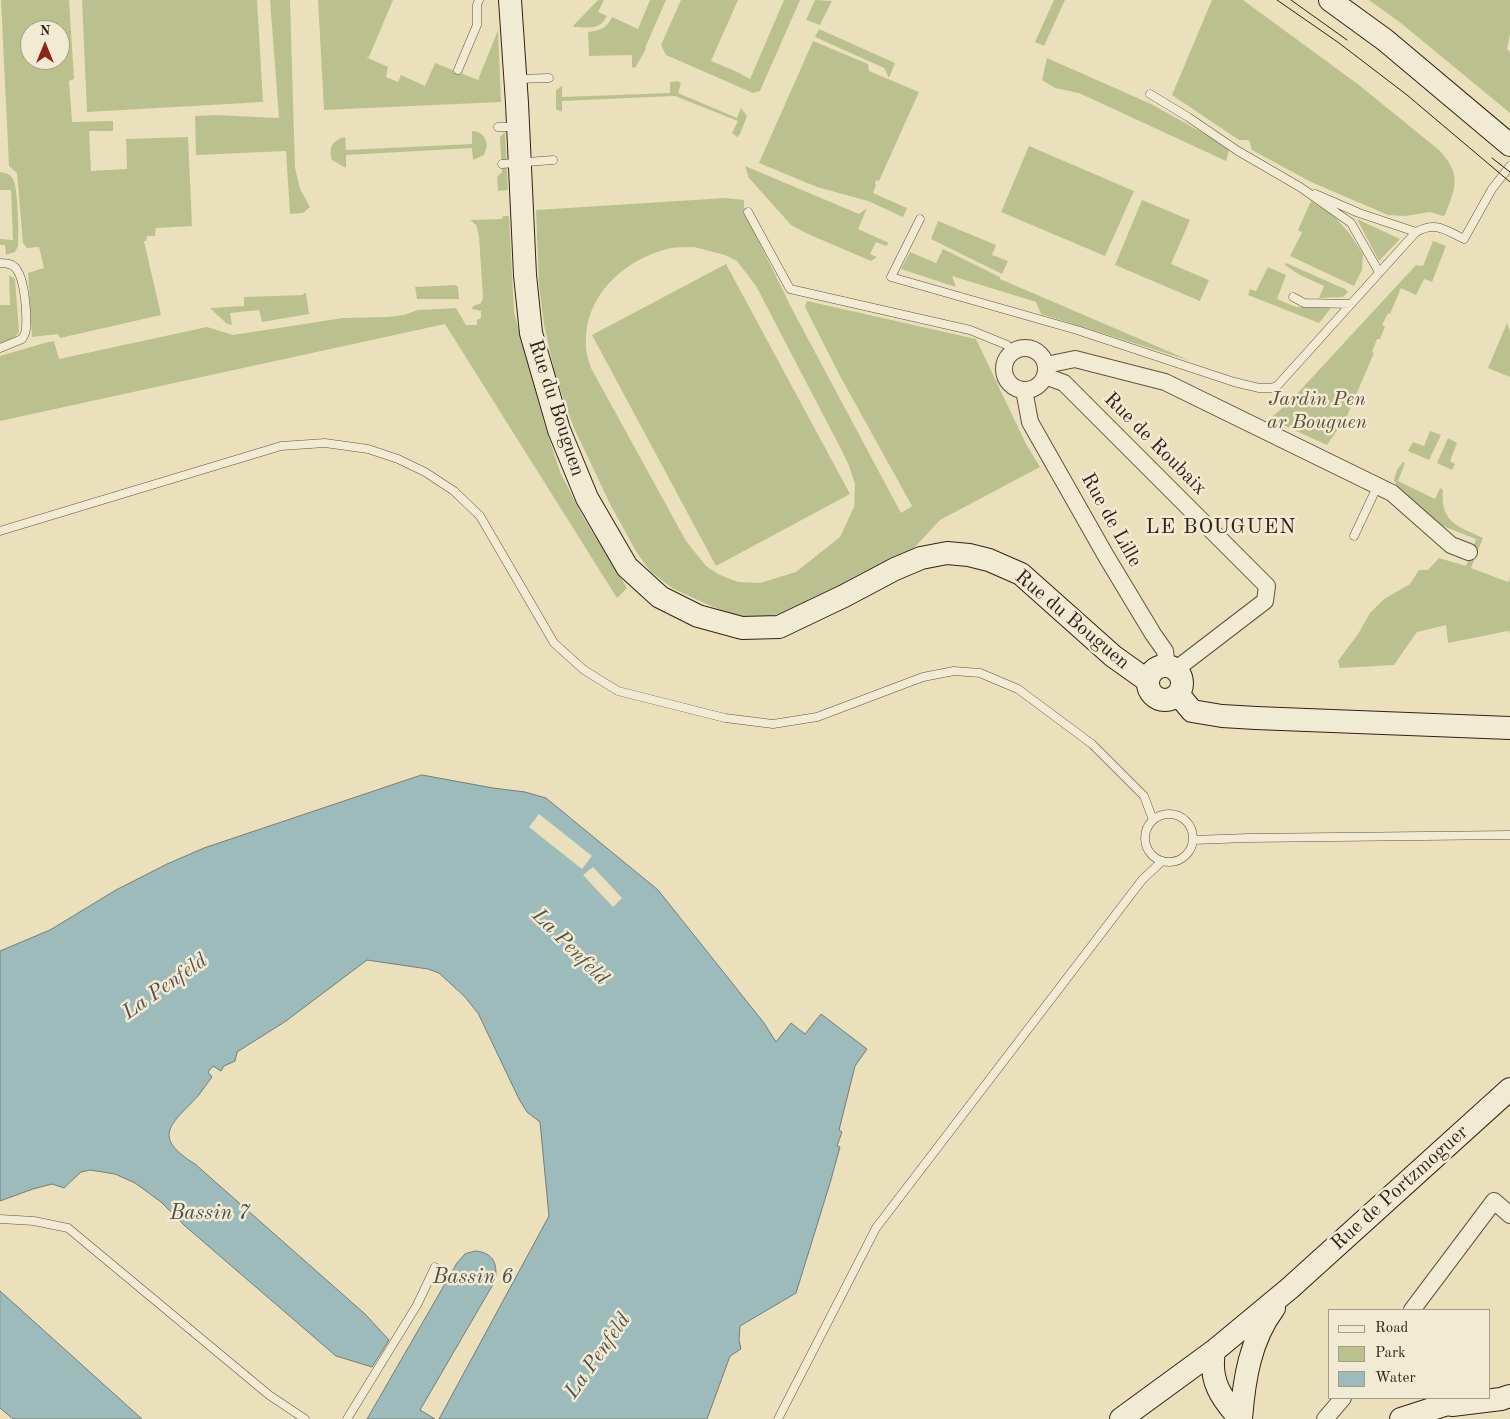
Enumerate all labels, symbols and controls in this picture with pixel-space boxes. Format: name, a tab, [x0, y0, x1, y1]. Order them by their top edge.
north arrow	[20, 20, 70, 70]
text: N	[40, 24, 50, 38]
street label: Rue du Bouguen	[523, 337, 589, 479]
street label: Rue de Roubaix	[1098, 387, 1212, 501]
park label: Jardin Pen ar Bouguen	[1267, 388, 1367, 435]
street label: Rue de Lille	[1075, 469, 1147, 571]
district label: LE BOUGUEN	[1144, 514, 1298, 540]
street label: Rue du Bouguen	[1010, 565, 1134, 675]
water label: La Penfeld	[526, 903, 614, 991]
water label: La Penfeld	[118, 948, 212, 1026]
street label: Rue de Portzmoguer	[1326, 1120, 1474, 1256]
water label: Bassin 7	[170, 1200, 250, 1226]
water label: Bassin 6	[433, 1264, 513, 1290]
water label: La Penfeld	[559, 1309, 637, 1403]
legend	[1328, 1309, 1490, 1399]
text: Road	[1375, 1321, 1408, 1336]
text: Park	[1375, 1346, 1406, 1361]
text: Water	[1375, 1371, 1416, 1386]

